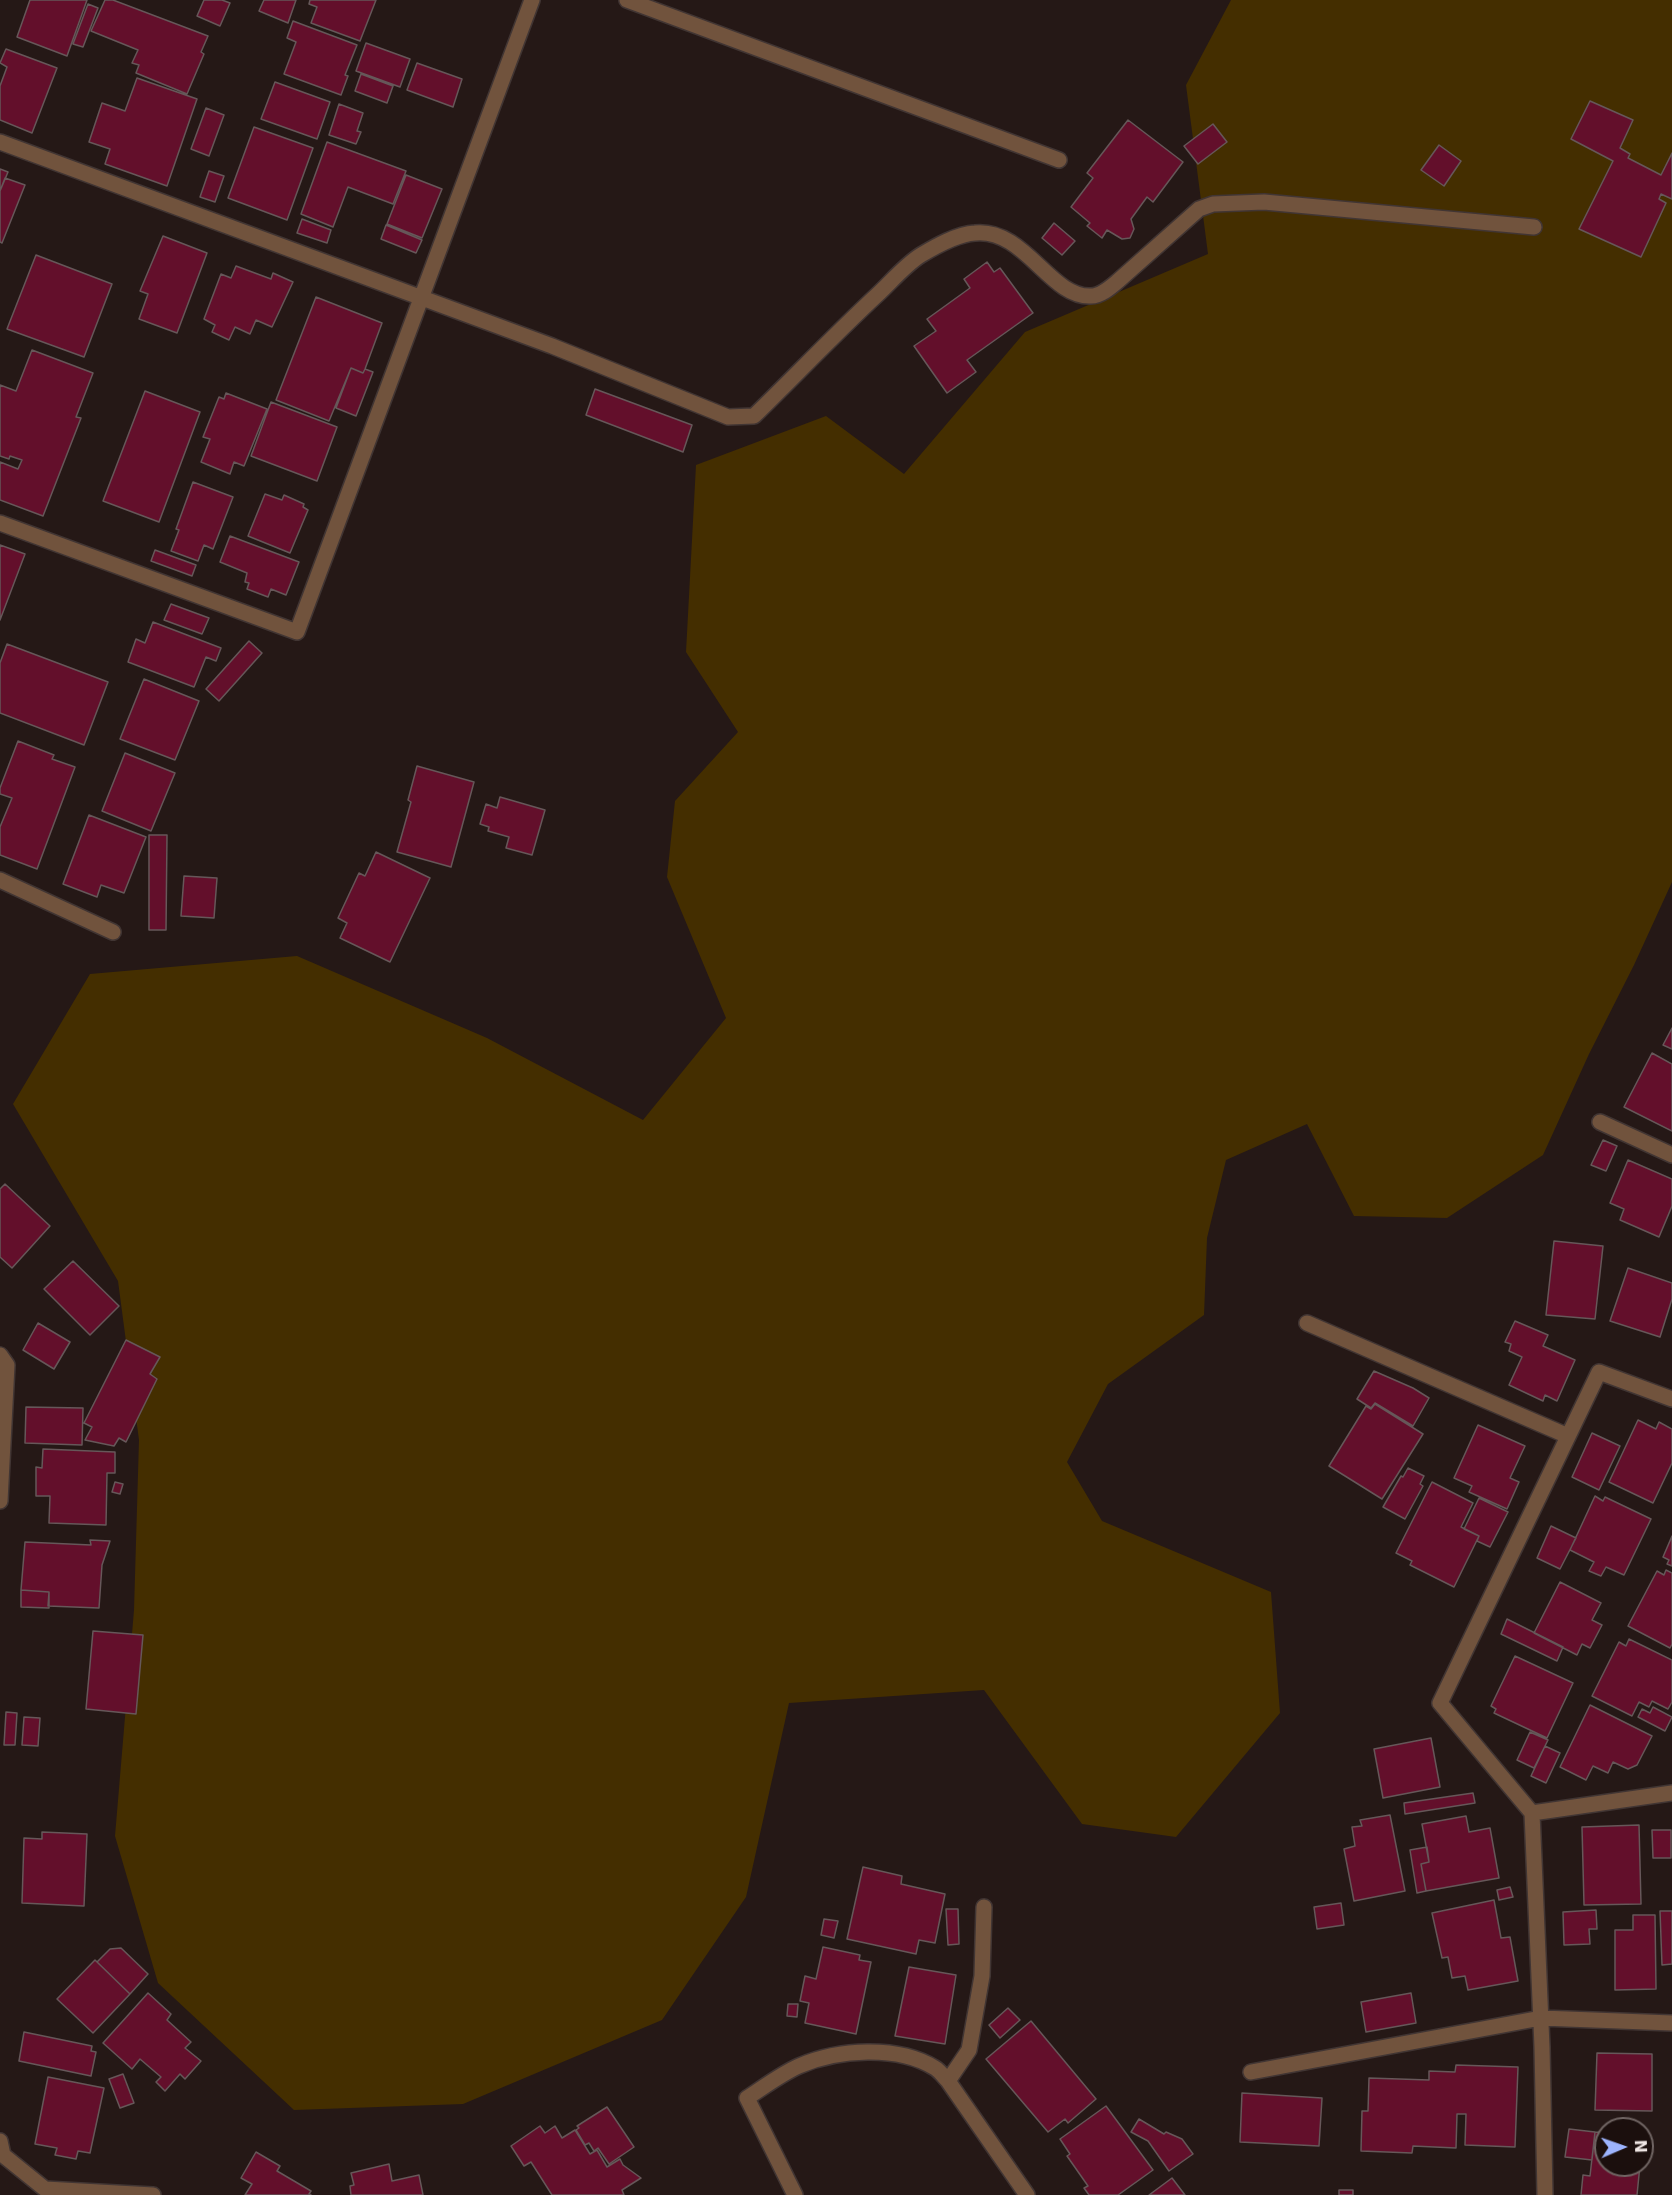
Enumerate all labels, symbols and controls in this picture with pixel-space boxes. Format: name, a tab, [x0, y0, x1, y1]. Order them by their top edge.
north arrow	[1594, 2117, 1654, 2177]
text: N	[1631, 2139, 1650, 2153]

